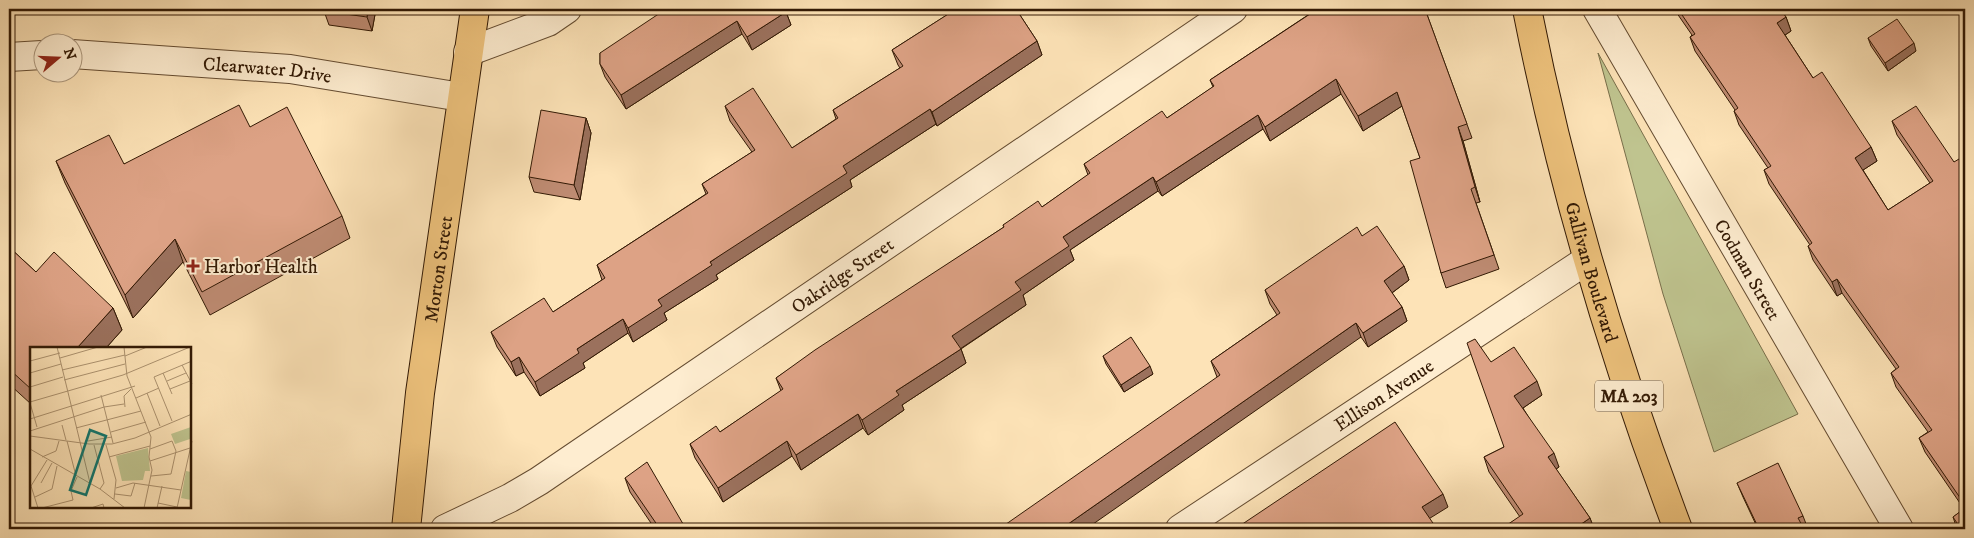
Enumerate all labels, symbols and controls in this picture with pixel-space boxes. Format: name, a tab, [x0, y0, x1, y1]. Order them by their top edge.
north arrow	[32, 32, 82, 82]
text: N	[59, 46, 80, 63]
street label: Clearwater Drive	[202, 53, 333, 89]
street label: Gallivan Boulevard	[1559, 200, 1622, 346]
street label: Morton Street	[420, 214, 458, 324]
street label: Codman Street	[1709, 216, 1785, 325]
street label: Oakridge Street	[787, 233, 898, 319]
place label: Harbor Health	[204, 256, 318, 279]
marker: Harbor Health	[186, 259, 200, 273]
inset map	[30, 347, 191, 508]
street label: Ellison Avenue	[1330, 355, 1438, 437]
road number: MA 203	[1595, 381, 1663, 412]

